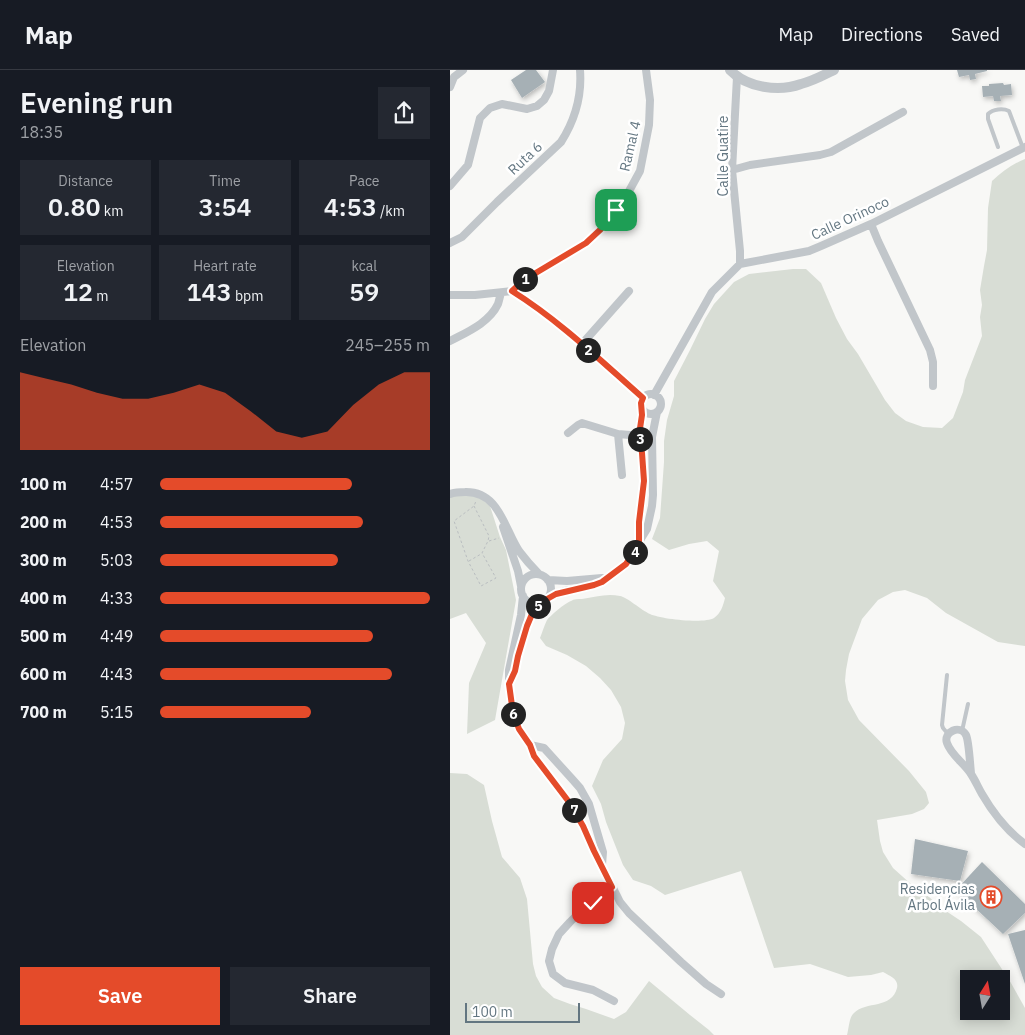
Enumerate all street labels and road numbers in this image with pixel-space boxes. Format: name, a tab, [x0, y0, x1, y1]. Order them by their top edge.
street label: Calle Guatire	[714, 115, 732, 197]
street label: Ramal 4	[615, 119, 645, 173]
street label: Ruta 6	[504, 137, 546, 179]
street label: Calle Orinoco	[808, 192, 892, 244]

